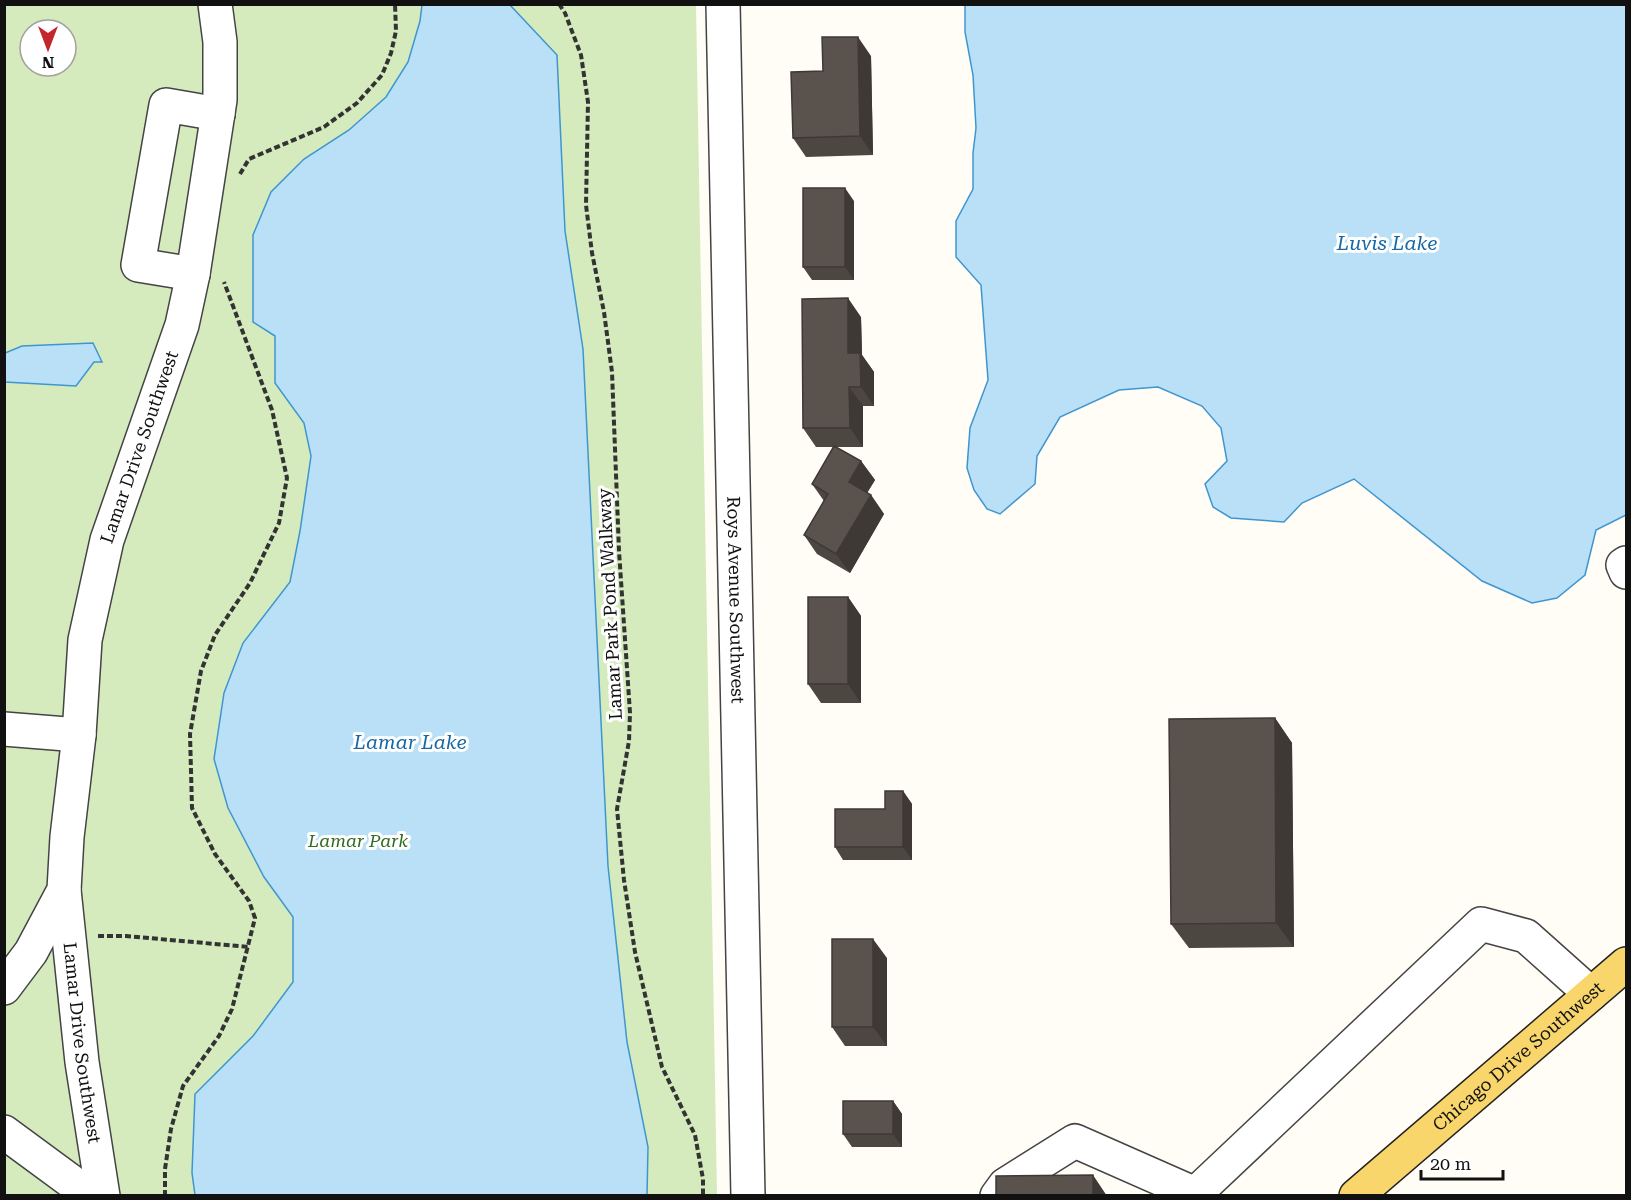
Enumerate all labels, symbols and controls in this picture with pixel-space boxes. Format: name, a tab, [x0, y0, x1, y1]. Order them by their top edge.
north arrow	[18, 18, 78, 78]
text: N	[42, 53, 54, 72]
water label: Luvis Lake	[1336, 231, 1437, 255]
street label: Lamar Drive Southwest	[96, 348, 182, 546]
street label: Lamar Park Pond Walkway	[593, 487, 626, 720]
street label: Roys Avenue Southwest	[723, 496, 749, 704]
water label: Lamar Lake	[352, 730, 467, 754]
park label: Lamar Park	[307, 830, 408, 851]
street label: Lamar Drive Southwest	[60, 941, 106, 1145]
street label: Chicago Drive Southwest	[1428, 977, 1608, 1135]
scale bar	[1421, 1143, 1504, 1181]
text: 20 m	[1430, 1153, 1471, 1174]

